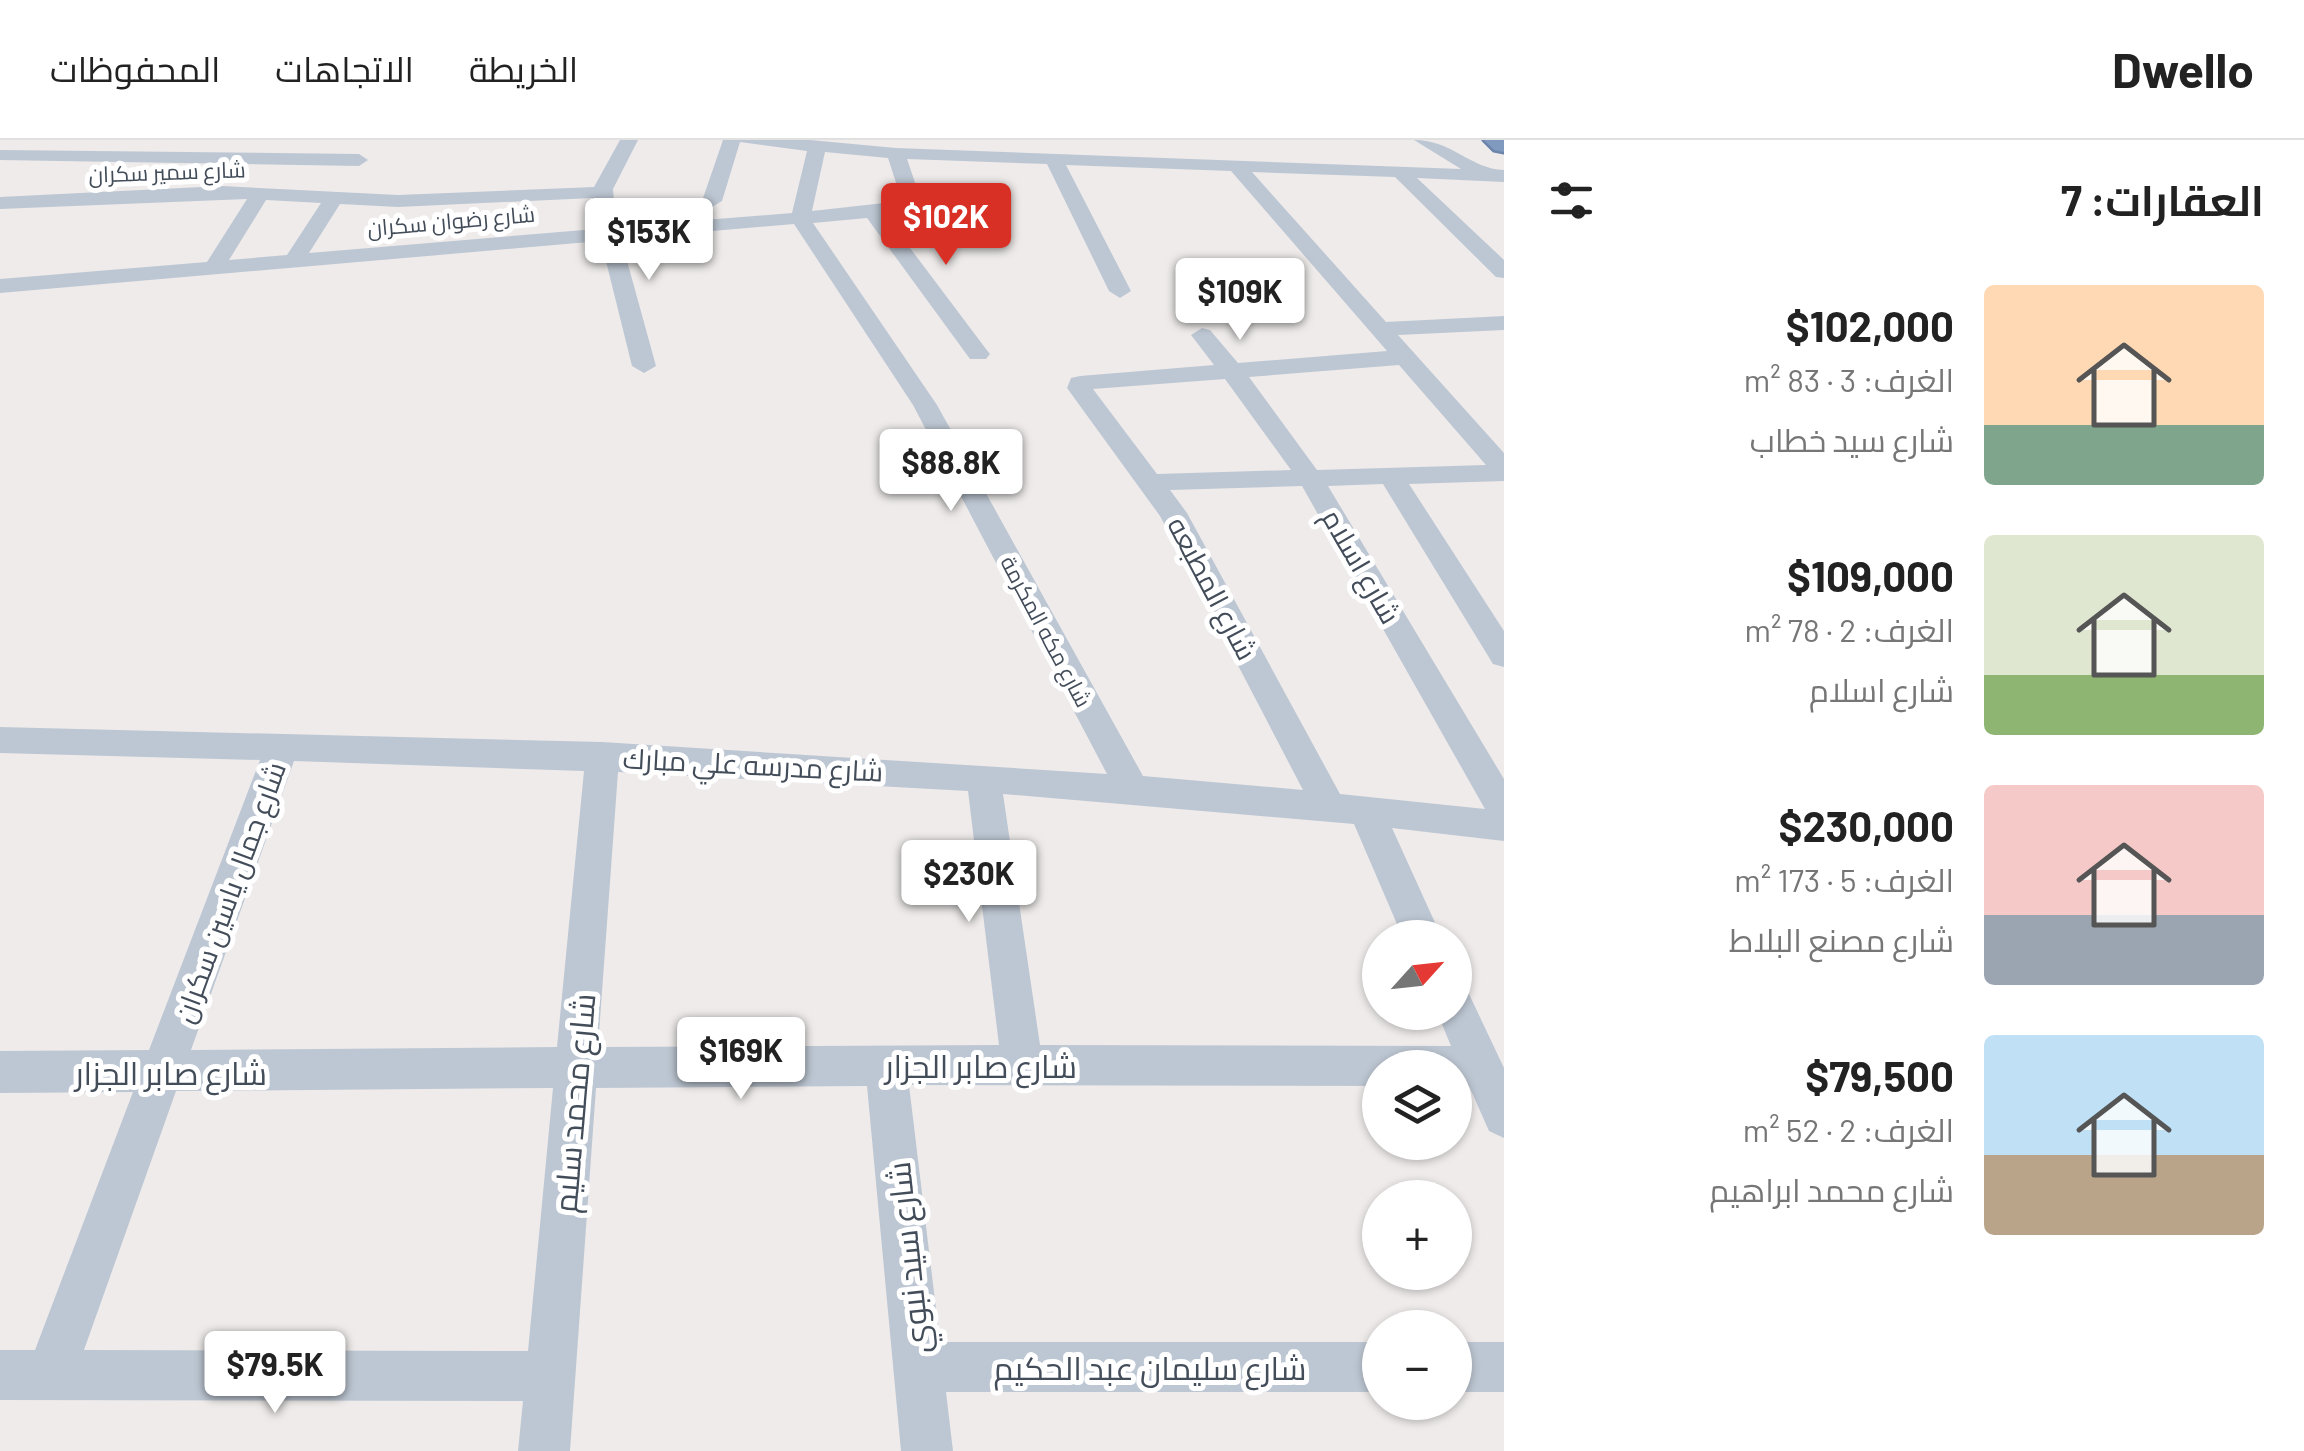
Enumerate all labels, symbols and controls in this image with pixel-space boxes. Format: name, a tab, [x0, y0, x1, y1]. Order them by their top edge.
text: Dwello	[2112, 40, 2254, 98]
text: المحفوظات	[50, 47, 220, 89]
text: الاتجاهات	[275, 47, 414, 89]
text: الخريطة	[469, 47, 578, 89]
street label: شارع سمير سكران	[88, 155, 246, 190]
icon: filters	[1544, 173, 1599, 228]
text: العقارات: 7	[2061, 174, 2264, 224]
pin: $102K	[876, 183, 1016, 268]
text: $102K	[903, 196, 989, 234]
pin: $153K	[579, 198, 719, 283]
street label: شارع رضوان سكران	[366, 200, 536, 243]
text: $153K	[607, 211, 691, 249]
pin: $109K	[1170, 258, 1310, 343]
text: $109K	[1198, 271, 1282, 309]
text: $102,000	[1786, 300, 1954, 350]
icon: home	[2064, 325, 2184, 445]
text: الغرف: 3 · 83 m²	[1744, 360, 1954, 398]
text: شارع سيد خطاب	[1750, 420, 1954, 458]
pin: $88.8K	[870, 429, 1032, 514]
text: $88.8K	[902, 442, 1000, 480]
street label: شارع اسلام	[1312, 503, 1408, 631]
street label: شارع المطبعه	[1158, 511, 1265, 667]
text: $109,000	[1787, 550, 1954, 600]
street label: شارع مكه المكرمة	[994, 551, 1098, 712]
icon: home	[2064, 575, 2184, 695]
text: الغرف: 2 · 78 m²	[1745, 610, 1954, 648]
text: شارع اسلام	[1809, 670, 1954, 708]
street label: شارع مدرسه علي مبارك	[622, 740, 884, 794]
street label: شارع جمال ياسين سكران	[166, 757, 295, 1028]
text: $230,000	[1779, 800, 1954, 850]
icon: home	[2064, 825, 2184, 945]
pin: $230K	[899, 840, 1039, 925]
text: $230K	[923, 853, 1015, 891]
text: الغرف: 5 · 173 m²	[1734, 860, 1954, 898]
north arrow	[1362, 920, 1472, 1030]
map controls	[1362, 920, 1472, 1420]
text: شارع مصنع البلاط	[1729, 920, 1954, 958]
street label: شارع محمد سليم	[544, 992, 607, 1215]
pin: $169K	[671, 1017, 811, 1102]
text: $169K	[699, 1030, 783, 1068]
street label: شارع صابر الجزار	[883, 1046, 1077, 1089]
button: layers	[1362, 1050, 1472, 1160]
text: $79,500	[1805, 1050, 1954, 1100]
street label: شارع صابر الجزار	[73, 1053, 267, 1096]
icon: home	[2064, 1075, 2184, 1195]
text: الغرف: 2 · 52 m²	[1743, 1110, 1954, 1148]
street label: شارع سيد نبوي	[878, 1159, 944, 1356]
text: شارع محمد ابراهيم	[1709, 1170, 1954, 1208]
button: +	[1362, 1180, 1472, 1290]
button: −	[1362, 1310, 1472, 1420]
pin: $79.5K	[194, 1331, 356, 1416]
text: $79.5K	[226, 1344, 324, 1382]
street label: شارع سليمان عبد الحكيم	[994, 1348, 1306, 1391]

